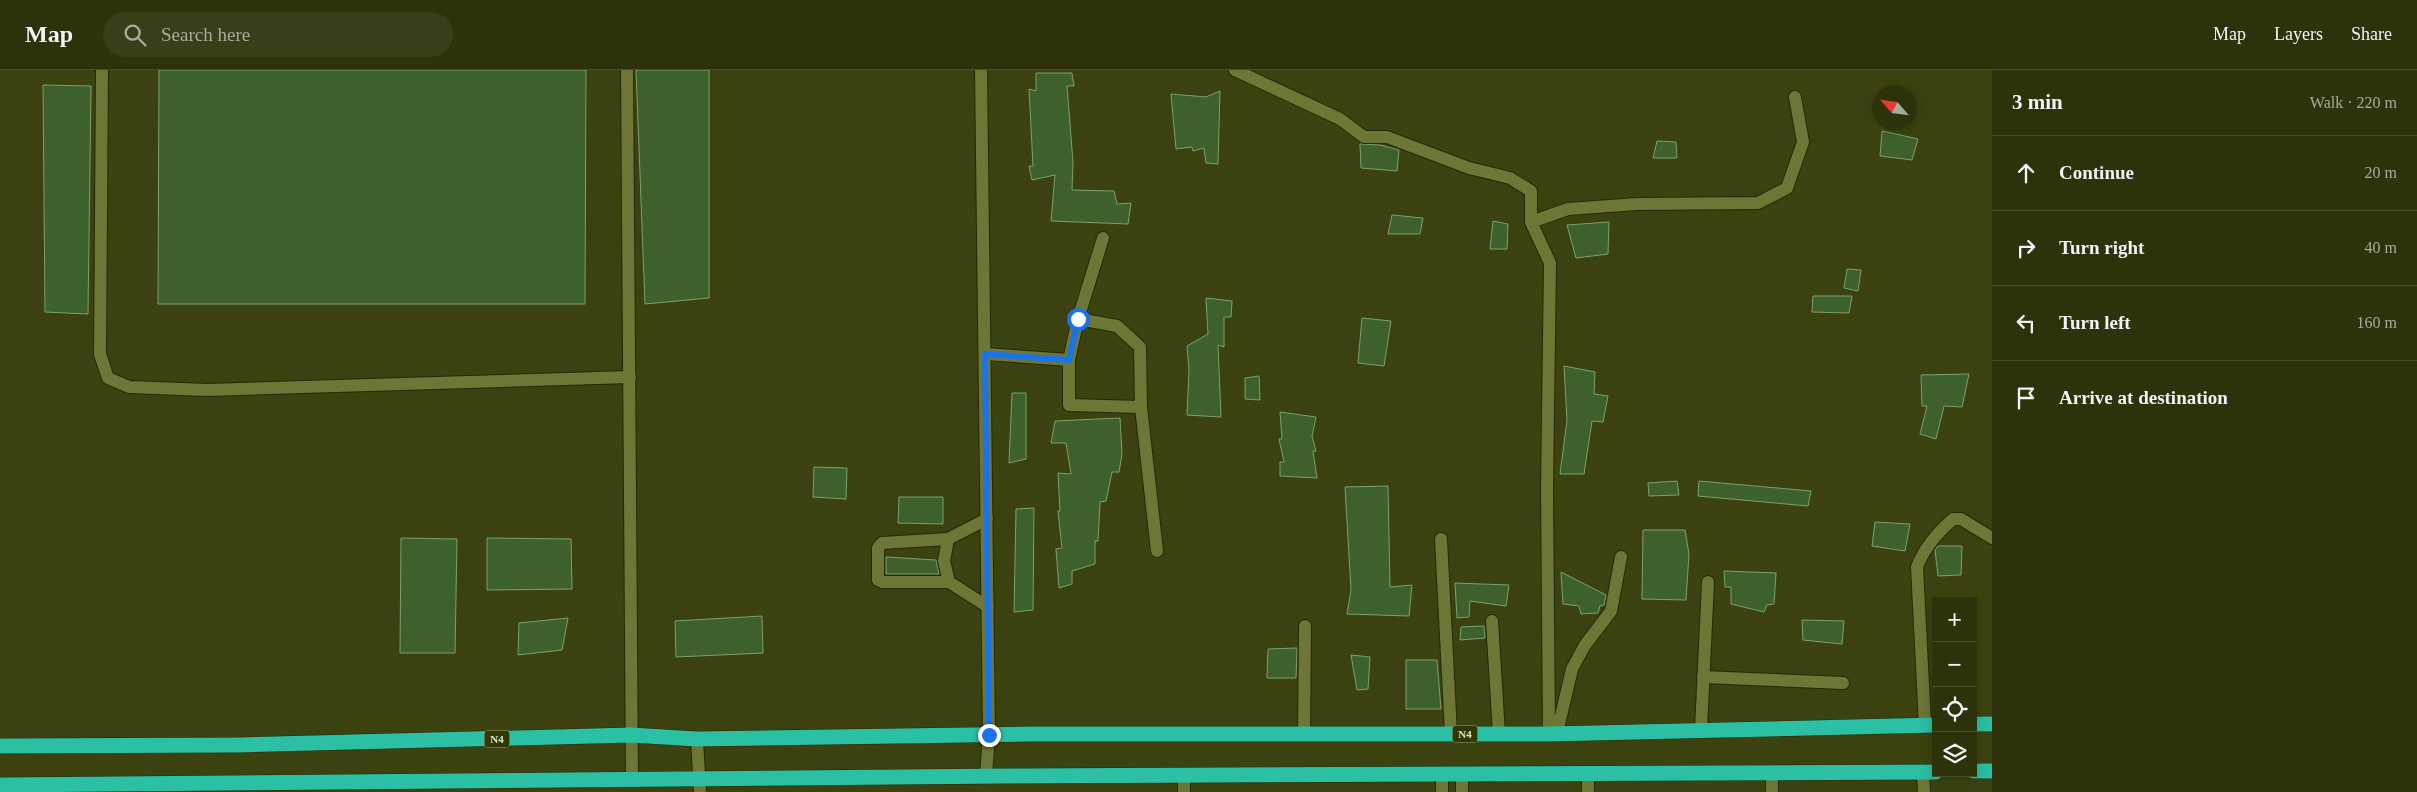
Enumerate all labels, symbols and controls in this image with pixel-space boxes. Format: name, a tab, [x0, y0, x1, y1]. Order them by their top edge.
search box	[103, 12, 453, 57]
text: Map	[25, 21, 73, 47]
icon: search	[121, 21, 149, 49]
text: Search here	[161, 24, 250, 45]
text: Map	[2213, 24, 2246, 44]
text: Layers	[2274, 24, 2323, 44]
text: Share	[2351, 24, 2392, 44]
north arrow	[1872, 85, 1917, 130]
text: 3 min	[2012, 90, 2063, 114]
text: Walk · 220 m	[2310, 94, 2397, 111]
icon: ahead	[2012, 159, 2040, 187]
text: Continue	[2059, 162, 2134, 183]
text: 20 m	[2365, 164, 2397, 181]
icon: right	[2012, 234, 2040, 262]
text: Turn right	[2059, 237, 2144, 258]
text: 40 m	[2365, 239, 2397, 256]
route start	[1067, 308, 1090, 331]
icon: left	[2012, 309, 2040, 337]
text: Turn left	[2059, 312, 2131, 333]
text: 160 m	[2357, 314, 2397, 331]
icon: arrive	[2012, 384, 2040, 412]
text: Arrive at destination	[2059, 387, 2228, 408]
map controls	[1932, 597, 1977, 777]
button: +	[1932, 597, 1977, 642]
button: −	[1932, 642, 1977, 687]
button: locate	[1932, 687, 1977, 732]
route end	[978, 724, 1001, 747]
road number: N4	[1452, 726, 1478, 742]
road number: N4	[484, 731, 510, 748]
button: layers	[1932, 732, 1977, 777]

